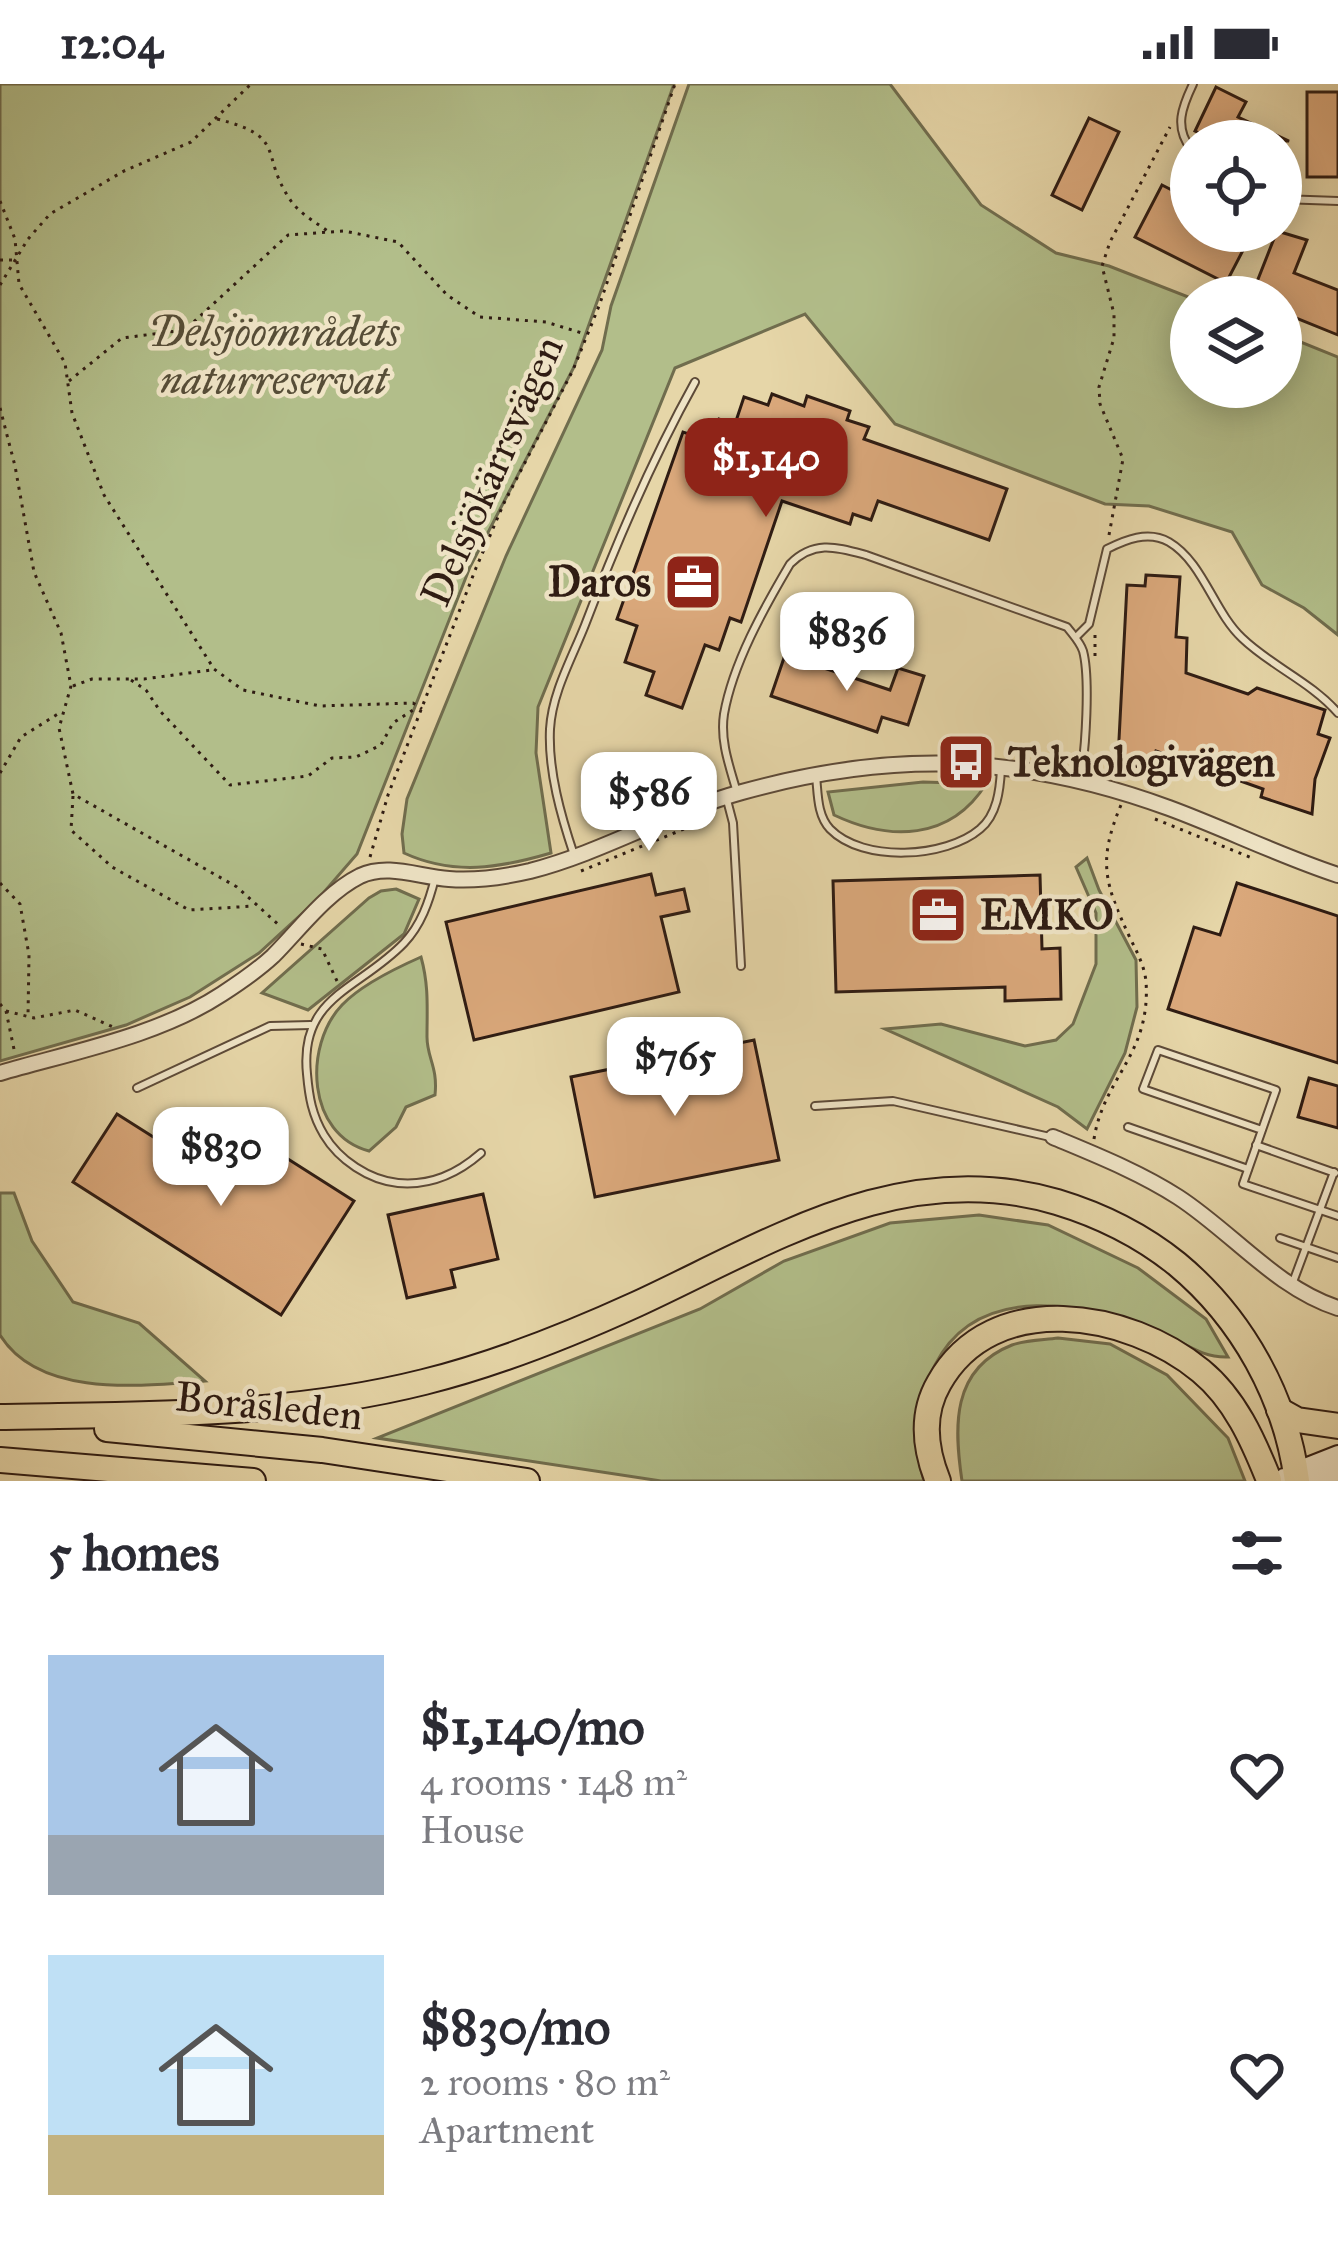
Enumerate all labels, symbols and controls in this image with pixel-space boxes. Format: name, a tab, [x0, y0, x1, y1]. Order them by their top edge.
text: 12:04	[60, 15, 163, 70]
map controls	[1170, 120, 1302, 408]
button: locate	[1170, 120, 1302, 252]
button: layers	[1170, 276, 1302, 408]
park label: Delsjöområdets naturreservat	[149, 306, 400, 406]
street label: Delsjökärrsvägen	[409, 328, 575, 614]
pin: $1,140	[668, 418, 864, 520]
text: $1,140	[712, 433, 820, 481]
office icon: Daros	[662, 551, 724, 613]
place label: Daros	[548, 556, 651, 608]
pin: $836	[776, 592, 918, 694]
text: $836	[807, 607, 887, 655]
bus stop icon: Teknologivägen	[935, 731, 997, 793]
place label: Teknologivägen	[1008, 736, 1275, 788]
pin: $586	[578, 752, 720, 854]
text: $586	[608, 767, 690, 815]
office icon: EMKO	[907, 884, 969, 946]
place label: EMKO	[980, 889, 1114, 941]
pin: $765	[604, 1017, 746, 1119]
text: $765	[634, 1032, 716, 1080]
pin: $830	[150, 1107, 292, 1209]
text: $830	[180, 1122, 262, 1170]
street label: Boråsleden	[173, 1370, 365, 1442]
icon: filters	[1224, 1520, 1290, 1586]
text: 5 homes	[48, 1522, 219, 1584]
text: $1,140/mo	[420, 1696, 645, 1758]
icon: home	[144, 1703, 288, 1847]
icon: heart	[1224, 1742, 1290, 1808]
text: 4 rooms · 148 m²	[420, 1758, 687, 1806]
text: House	[420, 1806, 524, 1854]
text: $830/mo	[420, 1996, 610, 2058]
icon: home	[144, 2003, 288, 2147]
icon: heart	[1224, 2042, 1290, 2108]
text: 2 rooms · 80 m²	[420, 2058, 670, 2106]
text: Apartment	[420, 2106, 594, 2154]

